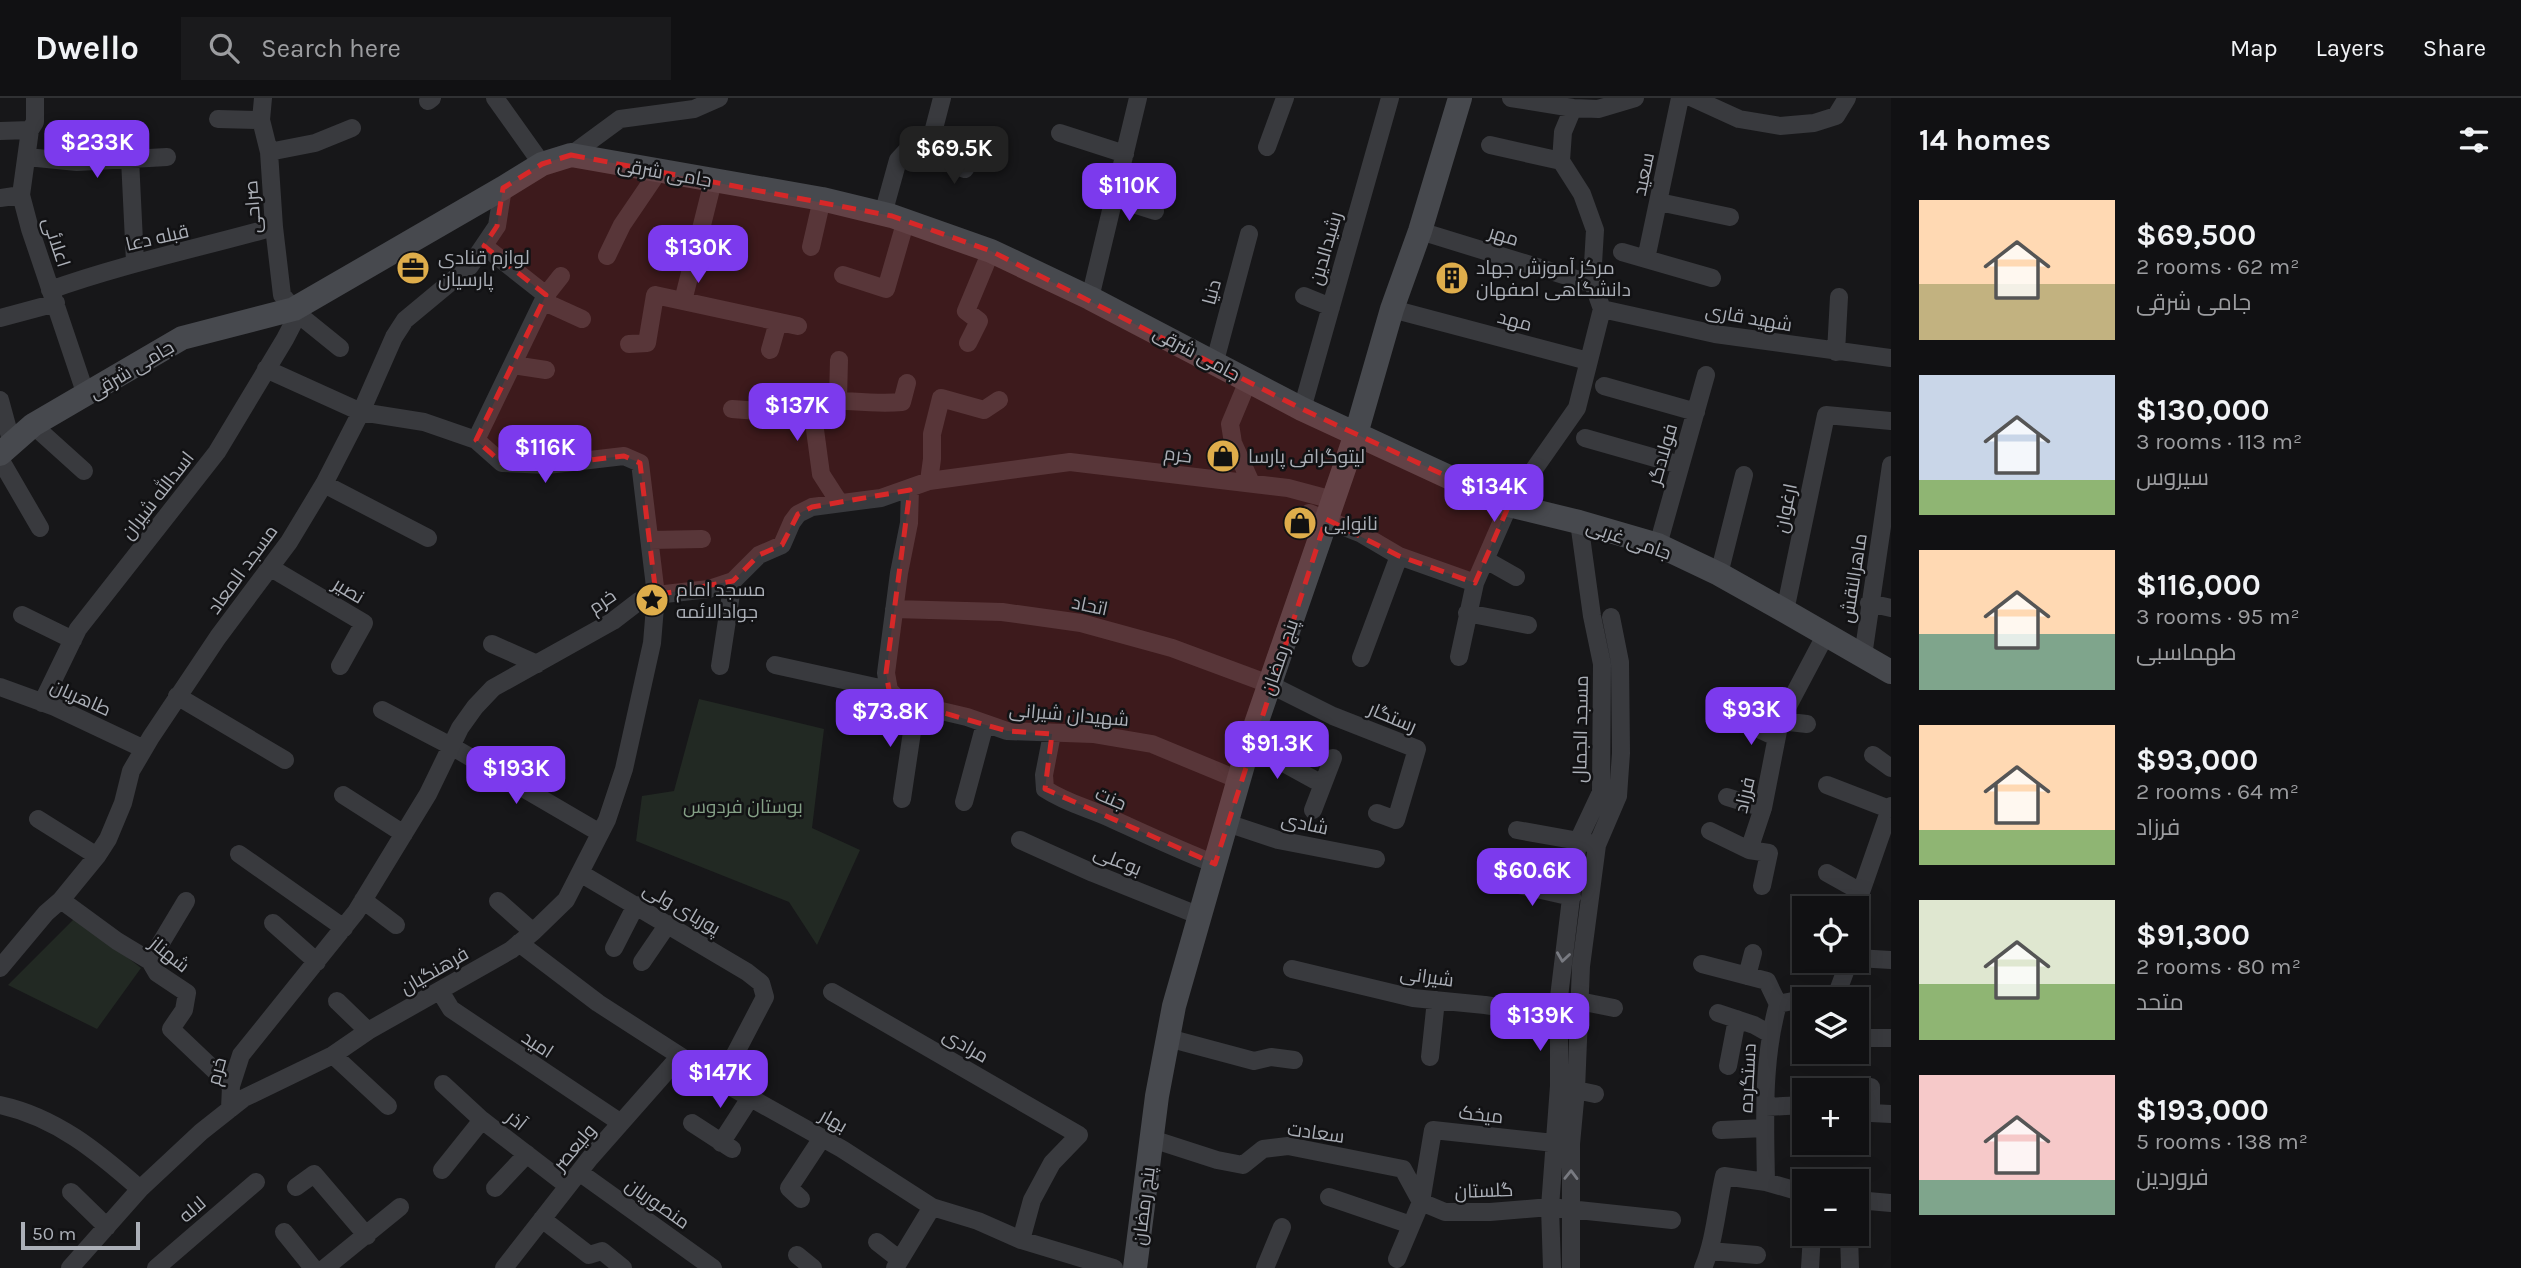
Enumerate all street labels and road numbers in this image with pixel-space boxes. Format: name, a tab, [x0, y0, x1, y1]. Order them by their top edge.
street label: سعید	[1629, 151, 1659, 198]
street label: جامی شرقی	[616, 154, 714, 192]
street label: صراحی	[240, 180, 266, 234]
street label: رشیدالدین	[1305, 209, 1347, 288]
street label: اعلائی	[38, 215, 74, 270]
street label: قبله دعا	[123, 220, 191, 256]
street label: مهر	[1485, 221, 1521, 251]
street label: دنیا	[1198, 277, 1226, 307]
street label: شهید قاری	[1704, 300, 1794, 336]
street label: مهد	[1495, 306, 1534, 336]
street label: جامی شرقی	[1149, 322, 1244, 386]
street label: جامی شرقی	[85, 336, 178, 404]
street label: فولادگر	[1644, 421, 1682, 488]
street label: خرم	[1162, 442, 1193, 470]
street label: اسدالله شیران	[115, 446, 199, 544]
street label: ارغوان	[1770, 481, 1802, 535]
street label: جامی غربی	[1583, 515, 1674, 565]
street label: مسجد المعاد	[203, 521, 282, 618]
street label: ماهرالنقش	[1836, 532, 1872, 625]
street label: نصیر	[328, 573, 368, 609]
street label: خرم	[585, 585, 621, 620]
street label: اتحاد	[1070, 591, 1110, 621]
street label: پنج رمضان	[1257, 617, 1305, 699]
street label: طاهریان	[47, 675, 114, 721]
street label: مسجد الجمال	[1569, 675, 1593, 783]
street label: رستگار	[1364, 698, 1420, 738]
street label: شهیدان شیرانی	[1008, 699, 1130, 731]
street label: فرزاد	[1730, 775, 1760, 815]
street label: جنت	[1092, 783, 1129, 815]
street label: شادی	[1279, 808, 1330, 840]
street label: بوعلی	[1090, 841, 1145, 880]
street label: پوریای ولی	[638, 878, 724, 941]
street label: شهناز	[144, 932, 194, 977]
street label: فرهنگیان	[396, 943, 473, 999]
street label: شیرانی	[1399, 962, 1455, 992]
street label: مرادی	[939, 1024, 992, 1068]
street label: امید	[518, 1027, 557, 1063]
street label: دستگرده	[1735, 1043, 1761, 1114]
street label: خرم	[203, 1055, 233, 1088]
street label: میخک	[1457, 1102, 1504, 1128]
street label: بهار	[815, 1104, 851, 1137]
street label: آذر	[501, 1106, 531, 1135]
street label: سعادت	[1286, 1118, 1346, 1148]
street label: ولیعصر	[548, 1120, 601, 1176]
street label: پنج رمضان	[1128, 1166, 1162, 1247]
street label: منصوریان	[621, 1174, 694, 1234]
street label: گلستان	[1454, 1179, 1514, 1203]
street label: لاله	[175, 1192, 211, 1227]

